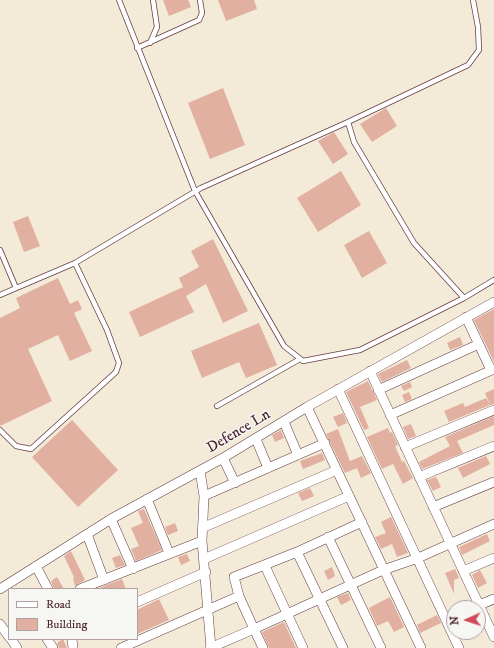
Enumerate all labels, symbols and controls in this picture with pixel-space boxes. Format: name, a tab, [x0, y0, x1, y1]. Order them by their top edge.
street label: Defence Ln	[204, 406, 274, 458]
legend	[8, 588, 138, 640]
text: Road	[46, 597, 71, 612]
north arrow	[446, 600, 486, 640]
text: N	[448, 616, 462, 625]
text: Building	[46, 617, 87, 632]

